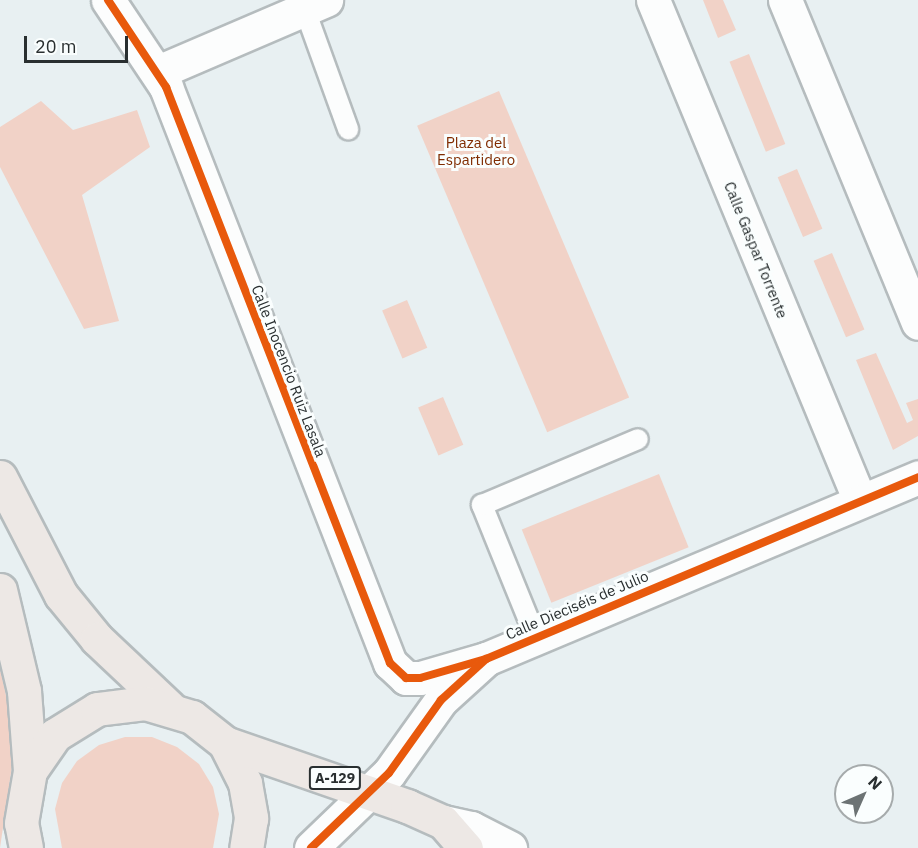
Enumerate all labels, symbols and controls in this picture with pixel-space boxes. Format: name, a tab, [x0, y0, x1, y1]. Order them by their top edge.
scale bar	[27, 24, 130, 62]
text: 20 m	[35, 35, 77, 58]
park label: Plaza del Espartidero	[437, 133, 515, 168]
street label: Calle Gaspar Torrente	[720, 179, 792, 321]
street label: Calle Inocencio Ruiz Lasala	[248, 282, 330, 460]
street label: Calle Dieciséis de Julio	[503, 567, 651, 643]
north arrow	[834, 764, 894, 824]
road number: A-129	[308, 767, 362, 789]
text: N	[864, 772, 886, 794]

